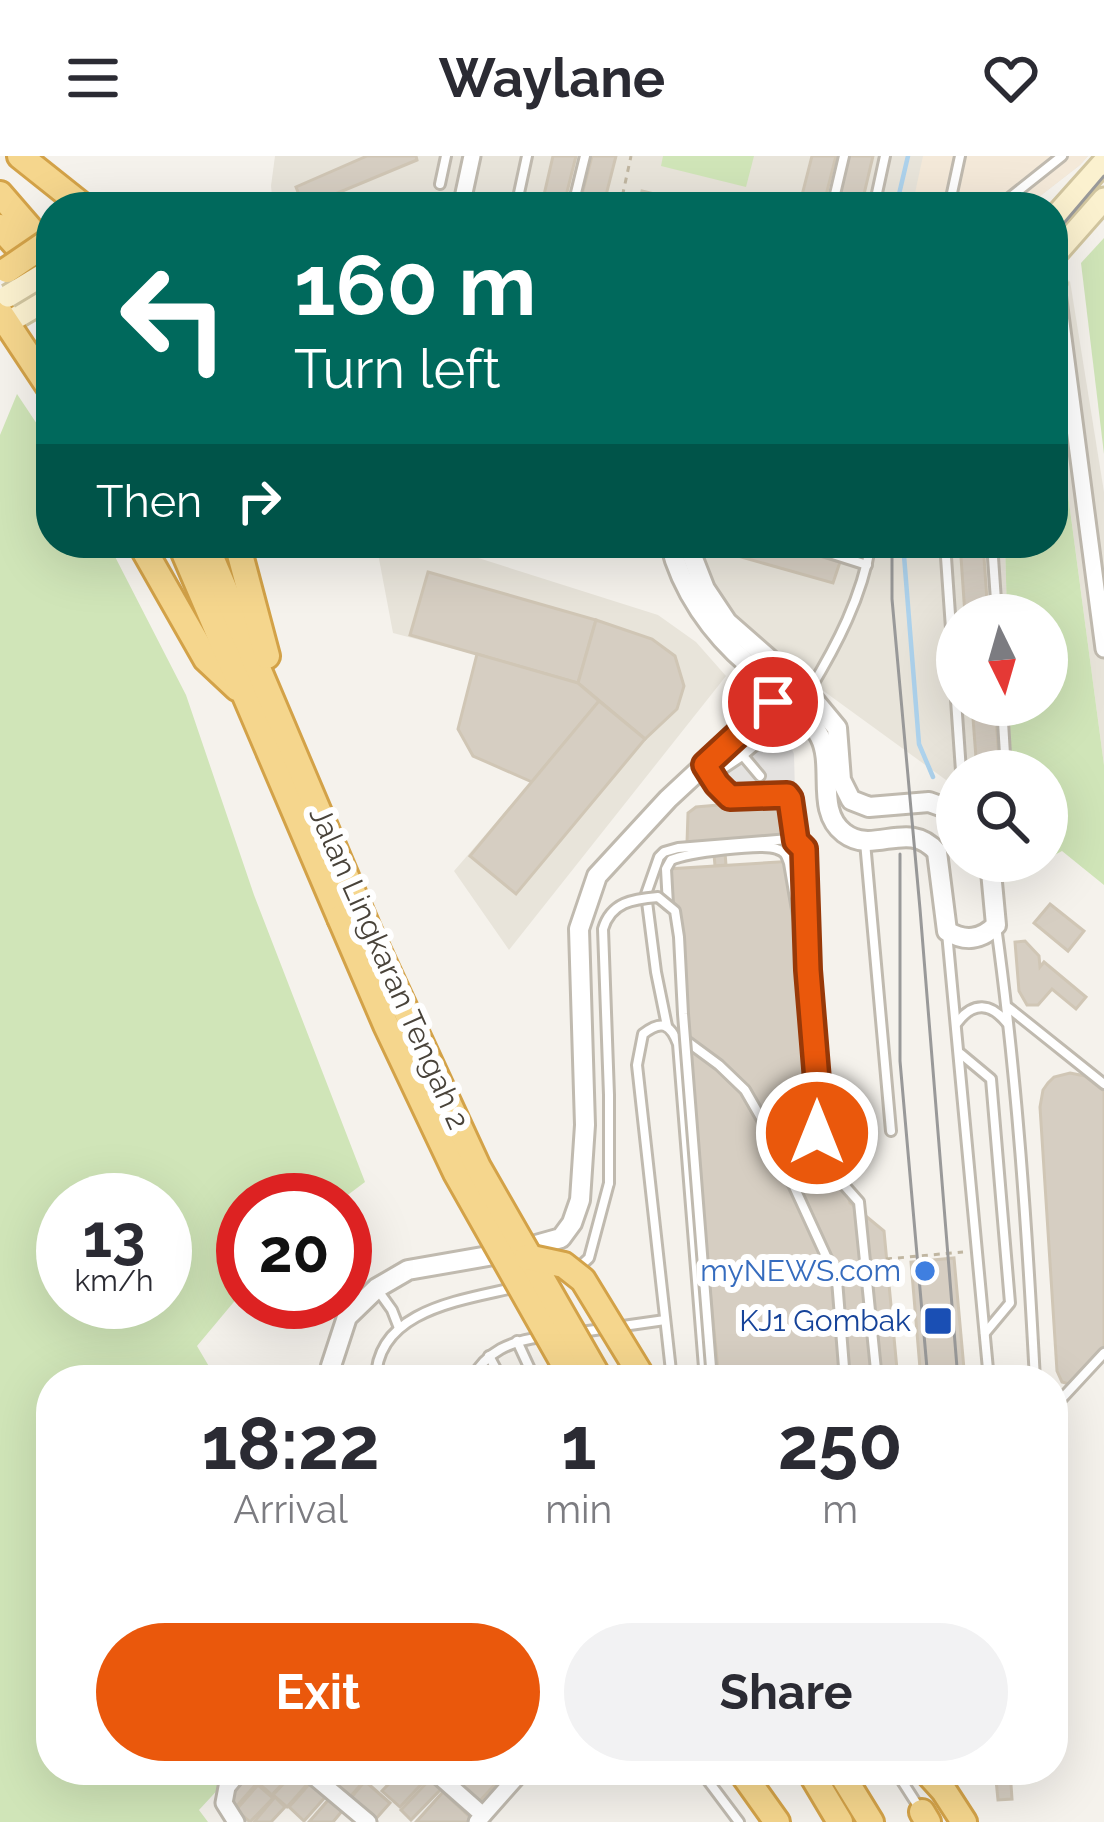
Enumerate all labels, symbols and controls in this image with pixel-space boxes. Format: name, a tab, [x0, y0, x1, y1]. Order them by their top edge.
icon: menu	[60, 45, 126, 111]
icon: heart	[978, 45, 1044, 111]
text: Waylane	[439, 46, 665, 110]
text: 160 m	[294, 236, 536, 335]
icon: left	[96, 240, 252, 396]
text: Turn left	[294, 337, 501, 401]
icon: right	[226, 468, 292, 534]
text: Then	[96, 475, 202, 528]
north arrow	[936, 594, 1068, 726]
map controls	[936, 594, 1068, 882]
pin	[722, 651, 824, 753]
icon: arrive	[740, 669, 806, 735]
button: search	[936, 750, 1068, 882]
street label: Jalan Lingkaran Tengah 2	[302, 801, 476, 1134]
position arrow	[754, 1070, 880, 1196]
speed limit sign: 20	[216, 1173, 372, 1329]
text: 13	[82, 1201, 146, 1271]
place label: myNEWS.com	[700, 1253, 901, 1288]
marker: myNEWS.com	[912, 1258, 938, 1284]
text: km/h	[74, 1263, 154, 1298]
place label: KJ1 Gombak	[739, 1303, 911, 1338]
marker: KJ1 Gombak	[922, 1305, 954, 1337]
text: 18:22	[202, 1401, 380, 1486]
text: 1	[561, 1401, 596, 1486]
text: 250	[778, 1401, 902, 1486]
text: Arrival	[233, 1486, 348, 1532]
text: min	[545, 1486, 612, 1532]
text: m	[822, 1486, 858, 1532]
button: Exit	[96, 1623, 540, 1761]
button: Share	[564, 1623, 1008, 1761]

